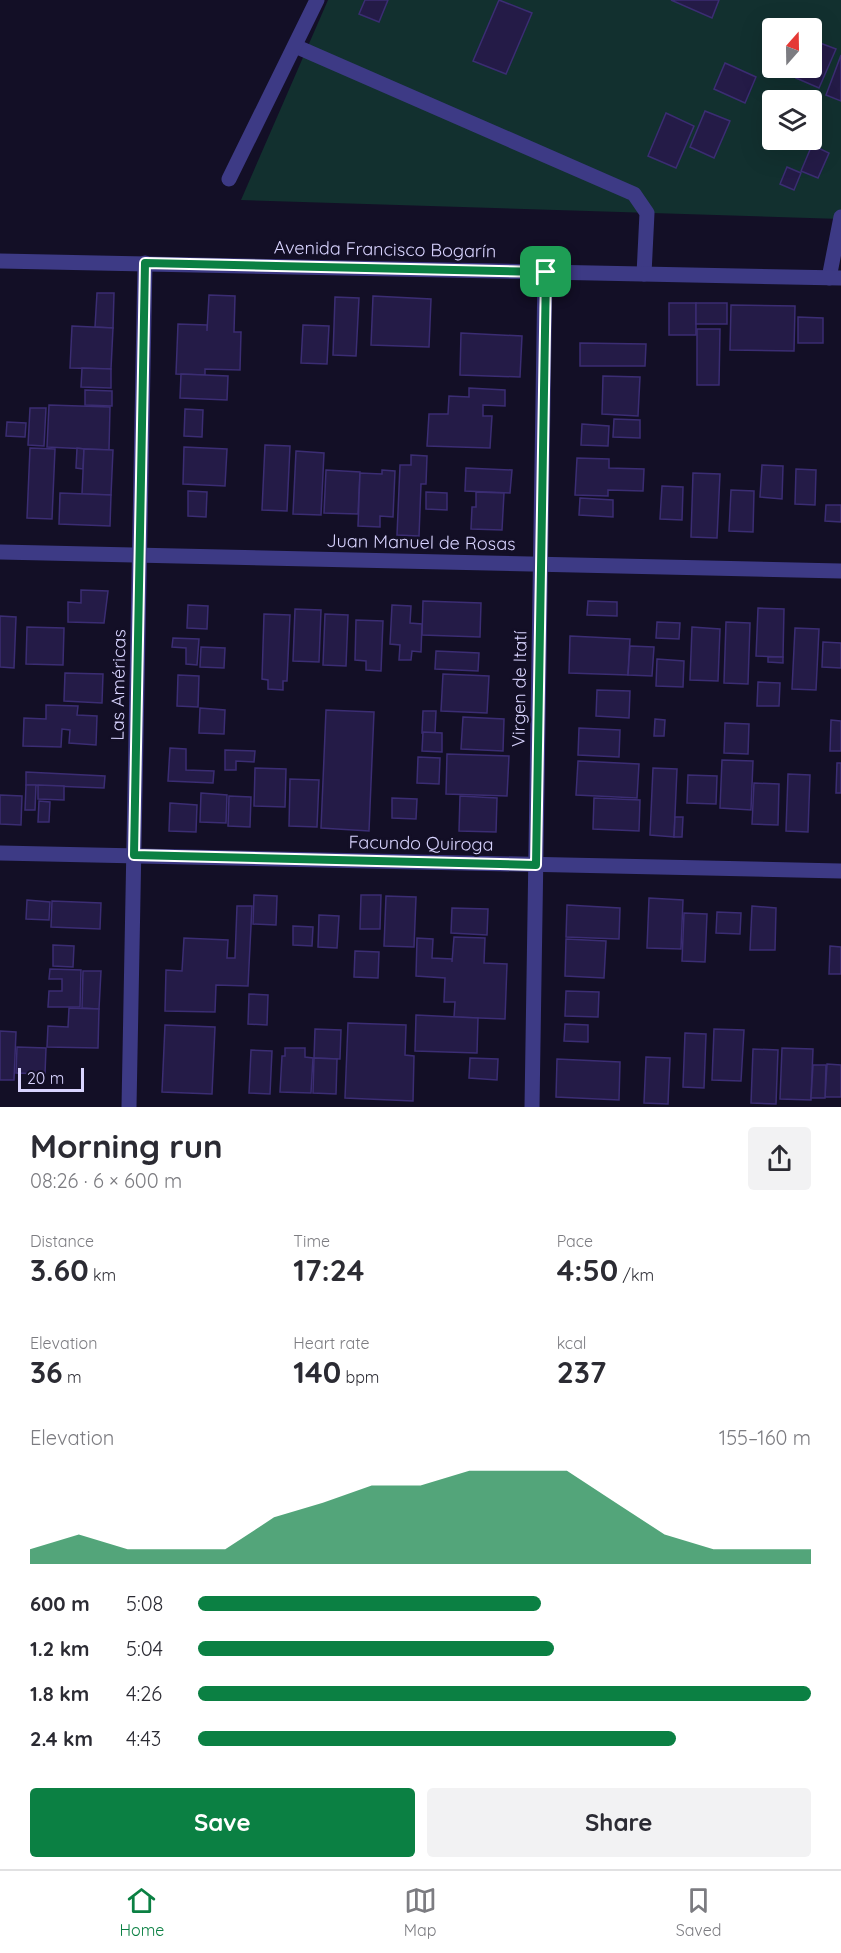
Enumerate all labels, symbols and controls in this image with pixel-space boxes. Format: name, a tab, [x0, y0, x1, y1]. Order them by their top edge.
north arrow	[762, 18, 822, 78]
map controls	[762, 18, 822, 150]
button: layers	[762, 90, 822, 150]
street label: Avenida Francisco Bogarín	[274, 236, 496, 262]
pin	[520, 246, 571, 297]
icon: arrive	[529, 255, 562, 288]
street label: Juan Manuel de Rosas	[326, 529, 516, 555]
street label: Las Américas	[106, 629, 130, 741]
street label: Virgen de Itatí	[506, 631, 532, 747]
street label: Facundo Quiroga	[348, 830, 494, 856]
scale bar	[18, 1065, 84, 1092]
text: 20 m	[27, 1068, 64, 1088]
text: Morning run	[30, 1125, 223, 1166]
button: share	[748, 1127, 811, 1190]
text: 08:26 · 6 × 600 m	[30, 1168, 182, 1193]
text: Distance	[30, 1231, 94, 1251]
text: Time	[293, 1231, 330, 1251]
text: Pace	[557, 1231, 593, 1251]
text: 3.60	[30, 1251, 89, 1289]
text: 17:24	[293, 1251, 364, 1289]
text: 4:50	[557, 1251, 618, 1289]
text: km	[89, 1265, 116, 1285]
text: /km	[618, 1265, 654, 1285]
text: Elevation	[30, 1333, 97, 1353]
text: Heart rate	[293, 1333, 370, 1353]
text: kcal	[557, 1333, 587, 1353]
text: 36	[30, 1353, 63, 1391]
text: 140	[293, 1353, 341, 1391]
text: 237	[557, 1353, 606, 1391]
text: m	[63, 1367, 82, 1387]
text: bpm	[341, 1367, 379, 1387]
text: Elevation	[30, 1425, 114, 1450]
text: 155–160 m	[719, 1425, 811, 1450]
text: 600 m	[30, 1591, 90, 1616]
text: 5:08	[126, 1591, 163, 1616]
text: 1.2 km	[30, 1636, 90, 1661]
text: 5:04	[126, 1636, 163, 1661]
text: 1.8 km	[30, 1681, 89, 1706]
text: 4:26	[126, 1681, 162, 1706]
text: 2.4 km	[30, 1726, 93, 1751]
text: 4:43	[126, 1726, 161, 1751]
button: Save	[30, 1788, 415, 1857]
button: Share	[427, 1788, 811, 1857]
tab: Home	[120, 1884, 164, 1940]
tab: Map	[404, 1884, 437, 1940]
tab: Saved	[676, 1884, 721, 1940]

